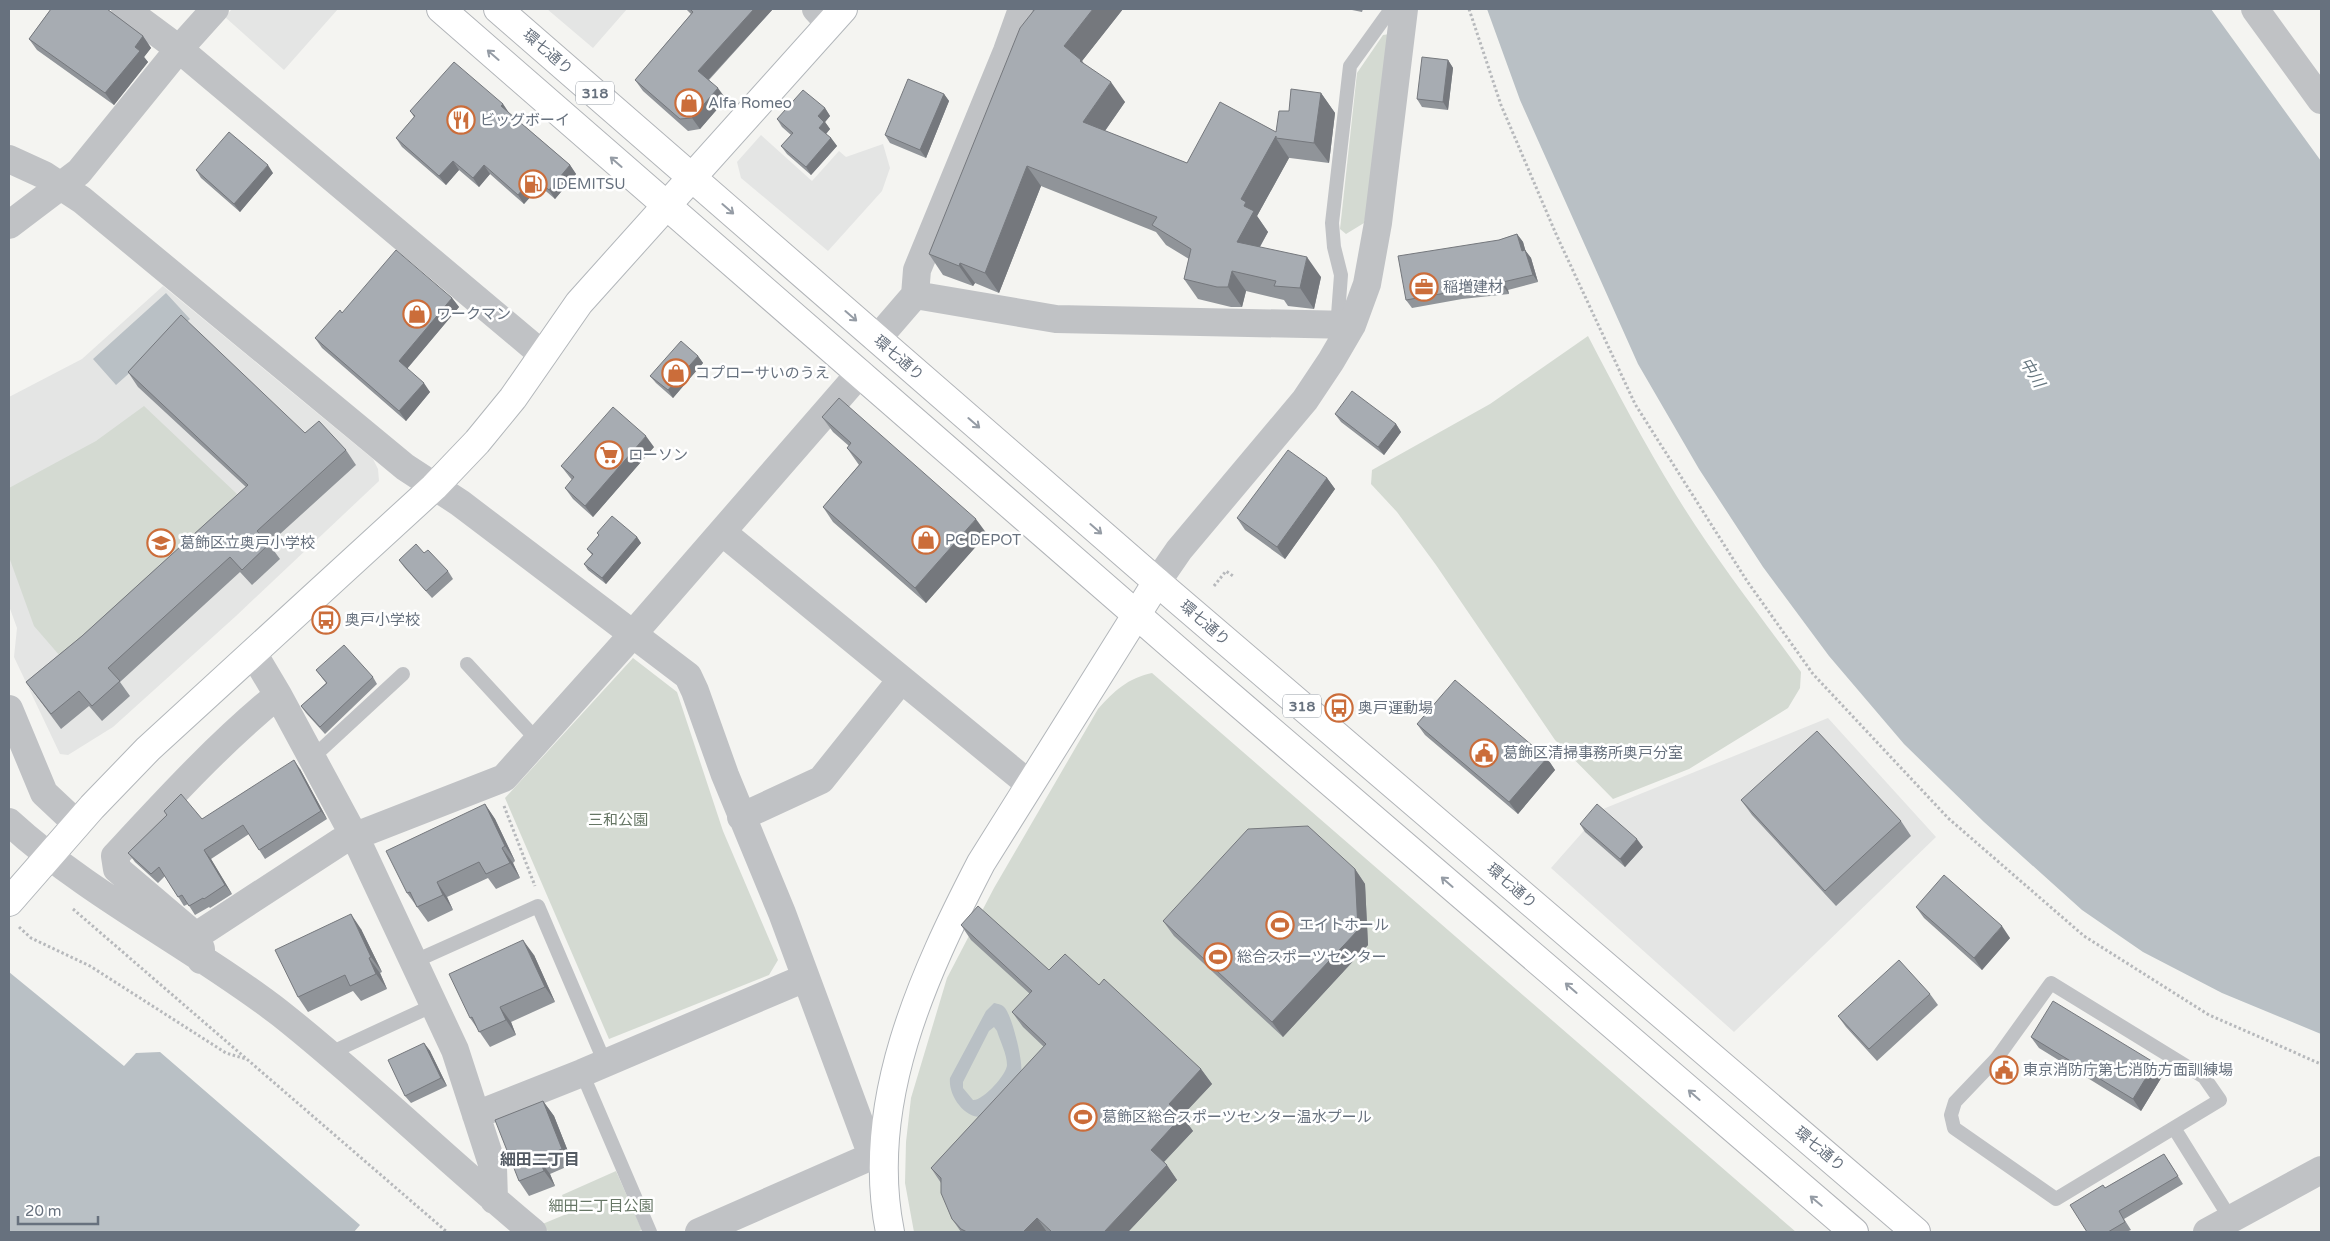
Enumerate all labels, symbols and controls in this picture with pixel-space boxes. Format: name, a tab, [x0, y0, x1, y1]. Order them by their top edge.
street label: 環七通り	[519, 26, 577, 78]
one-way arrow	[487, 49, 500, 61]
road number: 318	[576, 82, 614, 105]
shop icon: Alfa Romeo	[674, 88, 704, 118]
place label: Alfa Romeo	[708, 94, 792, 112]
restaurant icon: ビッグボーイ	[446, 105, 476, 135]
place label: ビッグボーイ	[480, 111, 570, 129]
one-way arrow	[609, 156, 622, 168]
fuel station icon: IDEMITSU	[518, 169, 548, 199]
place label: IDEMITSU	[552, 175, 626, 193]
one-way arrow	[722, 204, 735, 215]
office icon: 稲増建材	[1409, 272, 1439, 302]
place label: 稲増建材	[1443, 278, 1503, 296]
shop icon: ワークマン	[402, 299, 432, 329]
place label: ワークマン	[436, 305, 511, 323]
one-way arrow	[844, 310, 857, 322]
street label: 環七通り	[870, 332, 928, 384]
water label: 中川	[2015, 354, 2050, 393]
shop icon: コプローサいのうえ	[661, 358, 691, 388]
place label: コプローサいのうえ	[695, 364, 830, 382]
one-way arrow	[967, 417, 980, 429]
supermarket icon: ローソン	[594, 440, 624, 470]
place label: ローソン	[628, 446, 688, 464]
one-way arrow	[1090, 524, 1103, 535]
shop icon: PC DEPOT	[911, 525, 941, 555]
school or university icon: 葛飾区立奥戸小学校	[146, 528, 176, 558]
place label: PC DEPOT	[945, 531, 1021, 549]
place label: 葛飾区立奥戸小学校	[180, 534, 315, 552]
street label: 環七通り	[1176, 597, 1234, 649]
bus stop icon: 奥戸小学校	[311, 605, 341, 635]
place label: 奥戸小学校	[345, 611, 420, 629]
bus stop icon: 奥戸運動場	[1324, 693, 1354, 723]
road number: 318	[1283, 694, 1321, 718]
place label: 奥戸運動場	[1358, 699, 1433, 717]
public building icon: 葛飾区清掃事務所奥戸分室	[1469, 738, 1499, 768]
place label: 葛飾区清掃事務所奥戸分室	[1503, 744, 1683, 762]
park label: 三和公園	[588, 811, 648, 829]
street label: 環七通り	[1483, 860, 1541, 912]
one-way arrow	[1441, 877, 1454, 888]
sports icon: エイトホール	[1265, 910, 1295, 940]
place label: エイトホール	[1299, 916, 1389, 934]
sports icon: 総合スポーツセンター	[1203, 942, 1233, 972]
place label: 総合スポーツセンター	[1237, 948, 1387, 966]
one-way arrow	[1564, 983, 1577, 994]
public building icon: 東京消防庁第七消防方面訓練場	[1989, 1055, 2019, 1085]
place label: 東京消防庁第七消防方面訓練場	[2023, 1061, 2233, 1079]
one-way arrow	[1687, 1089, 1700, 1100]
sports icon: 葛飾区総合スポーツセンター温水プール	[1068, 1102, 1098, 1132]
place label: 葛飾区総合スポーツセンター温水プール	[1102, 1108, 1372, 1126]
street label: 環七通り	[1791, 1123, 1849, 1175]
district label: 細田二丁目	[500, 1150, 580, 1170]
scale bar	[18, 1194, 98, 1226]
one-way arrow	[1810, 1195, 1823, 1207]
park label: 細田二丁目公園	[548, 1197, 654, 1215]
text: 20 m	[25, 1202, 62, 1220]

